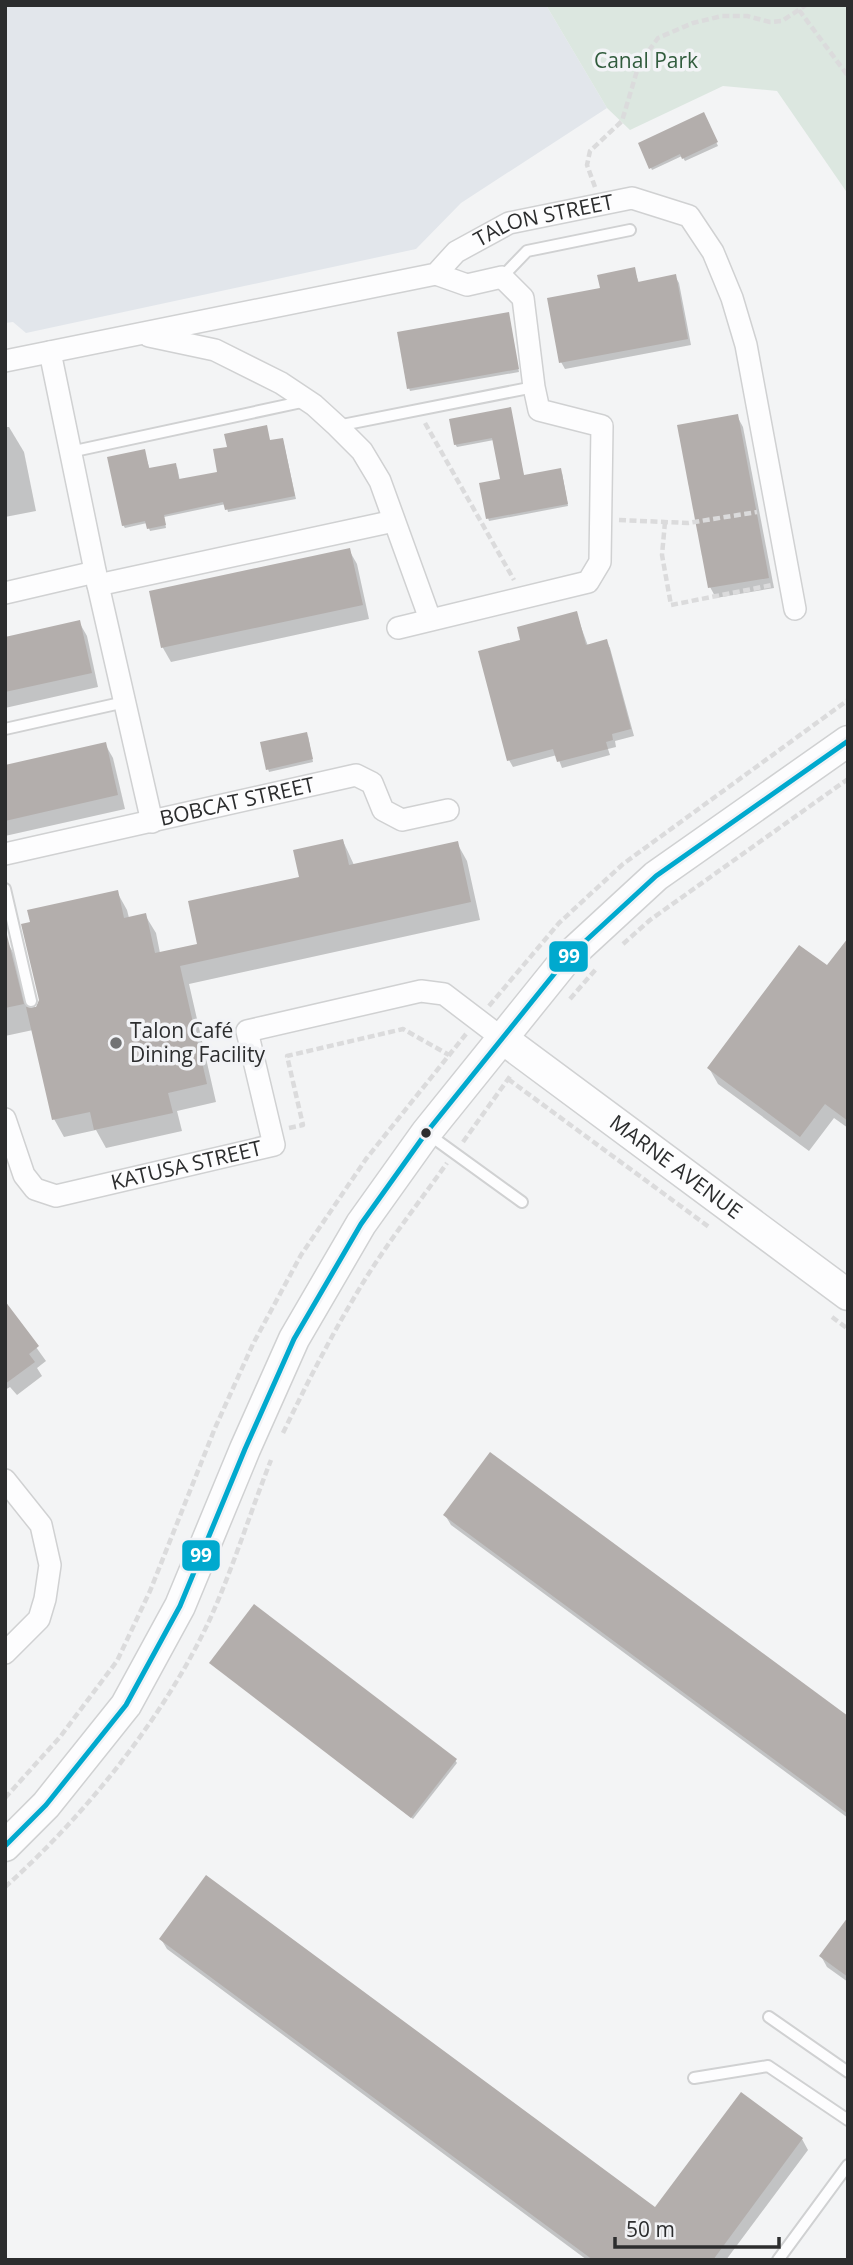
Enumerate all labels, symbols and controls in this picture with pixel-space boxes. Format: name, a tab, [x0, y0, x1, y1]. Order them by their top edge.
park label: Canal Park	[594, 46, 698, 74]
street label: TALON STREET	[468, 187, 616, 253]
street label: BOBCAT STREET	[157, 770, 318, 832]
line badge: 99	[548, 940, 589, 973]
text: 99	[558, 943, 580, 969]
place label: Talon Café Dining Facility	[130, 1016, 265, 1068]
marker: Talon Café Dining Facility	[108, 1035, 124, 1051]
street label: MARNE AVENUE	[604, 1108, 748, 1225]
unlabelled marker	[419, 1126, 433, 1140]
street label: KATUSA STREET	[108, 1133, 265, 1196]
line badge: 99	[181, 1539, 221, 1572]
text: 99	[190, 1542, 212, 1568]
scale bar	[615, 2206, 780, 2250]
text: 50 m	[626, 2215, 675, 2243]

